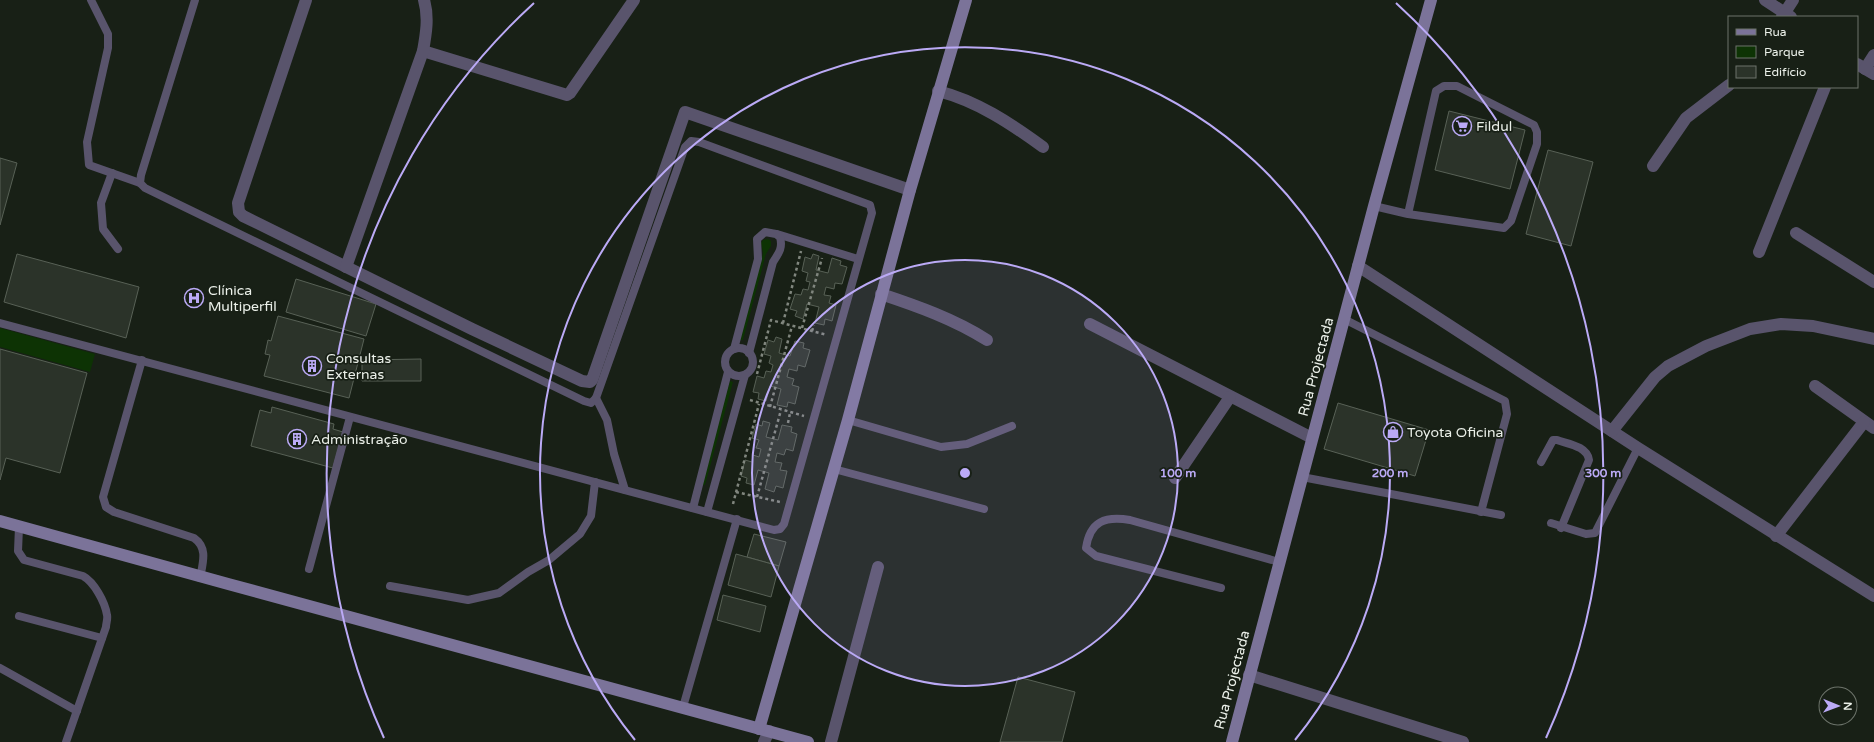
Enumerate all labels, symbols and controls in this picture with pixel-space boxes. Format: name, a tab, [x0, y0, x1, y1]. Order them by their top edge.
legend	[1728, 16, 1858, 88]
text: Rua	[1764, 25, 1787, 39]
text: Parque	[1764, 45, 1805, 59]
text: Edifício	[1764, 65, 1806, 79]
supermarket icon: Fildul	[1451, 115, 1473, 137]
place label: Fildul	[1476, 118, 1512, 135]
place label: Clínica Multiperfil	[208, 282, 277, 315]
hospital icon: Clínica Multiperfil	[183, 287, 205, 309]
street label: Rua Projectada	[1295, 316, 1337, 418]
place label: Consultas Externas	[326, 350, 391, 383]
building icon: Consultas Externas	[301, 355, 323, 377]
shop icon: Toyota Oficina	[1382, 421, 1404, 443]
place label: Toyota Oficina	[1407, 424, 1503, 441]
building icon: Administração	[286, 428, 308, 450]
place label: Administração	[311, 431, 408, 448]
centre of rings	[958, 466, 972, 480]
text: 100 m	[1160, 466, 1196, 480]
text: 200 m	[1372, 466, 1408, 480]
text: 300 m	[1585, 466, 1621, 480]
street label: Rua Projectada	[1211, 629, 1253, 731]
north arrow	[1818, 686, 1858, 726]
text: N	[1841, 702, 1854, 711]

